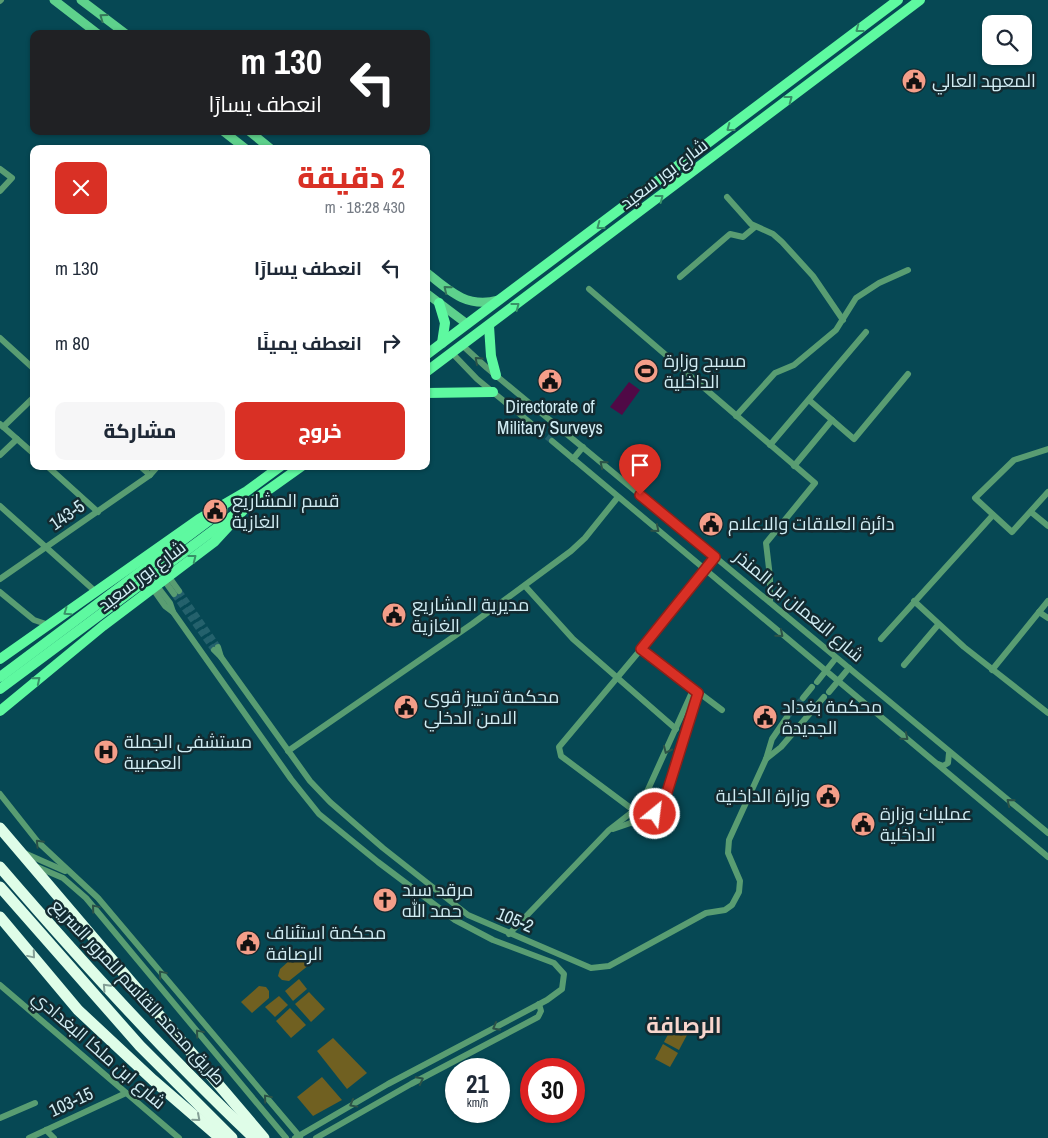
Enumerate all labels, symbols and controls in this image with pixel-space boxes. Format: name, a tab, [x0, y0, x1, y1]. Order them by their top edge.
one-way arrow	[100, 14, 109, 23]
map controls	[982, 15, 1032, 65]
button: search	[982, 15, 1032, 65]
one-way arrow	[856, 24, 865, 32]
text: 130 m	[241, 38, 322, 85]
icon: left	[340, 50, 405, 115]
public building icon: المعهد العالي	[901, 68, 927, 94]
place label: المعهد العالي	[932, 68, 1036, 95]
text: انعطف يسارًا	[209, 89, 322, 119]
one-way arrow	[783, 97, 792, 105]
one-way arrow	[727, 122, 736, 130]
street label: شارع بور سعيد	[615, 132, 713, 215]
text: 2 دقيقة	[297, 157, 405, 197]
button: close	[55, 162, 107, 214]
one-way arrow	[654, 195, 663, 203]
text: 430 m · 18:28	[325, 196, 405, 218]
one-way arrow	[597, 220, 606, 228]
icon: left	[377, 254, 405, 282]
text: 130 m	[55, 255, 98, 281]
text: انعطف يسارًا	[254, 255, 362, 281]
one-way arrow	[444, 286, 453, 295]
one-way arrow	[510, 303, 519, 311]
icon: right	[377, 329, 405, 357]
text: 80 m	[55, 330, 90, 356]
text: انعطف يمينًا	[256, 330, 362, 356]
place label: مسبح وزارة الداخلية	[664, 348, 746, 394]
one-way arrow	[474, 357, 483, 366]
sports icon: مسبح وزارة الداخلية	[633, 358, 659, 384]
public building icon: Directorate of Military Surveys	[537, 368, 563, 394]
place label: Directorate of Military Surveys	[497, 394, 603, 440]
button: مشاركة	[55, 402, 225, 460]
button: خروج	[235, 402, 405, 460]
pin	[619, 444, 661, 495]
icon: arrive	[626, 451, 654, 479]
one-way arrow	[599, 460, 608, 469]
place label: قسم المشاريع الغازية	[232, 488, 339, 534]
street label: 143-5	[44, 494, 89, 536]
public building icon: قسم المشاريع الغازية	[202, 498, 228, 524]
public building icon: دائرة العلاقات والاعلام	[698, 511, 724, 537]
place label: دائرة العلاقات والاعلام	[728, 511, 894, 536]
one-way arrow	[651, 523, 660, 532]
street label: شارع بور سعيد	[93, 534, 191, 617]
street label: شارع النعمان بن المنذر	[728, 543, 869, 667]
one-way arrow	[187, 555, 197, 564]
place label: مديرية المشاريع الغازية	[412, 592, 529, 638]
public building icon: مديرية المشاريع الغازية	[381, 602, 407, 628]
one-way arrow	[63, 606, 73, 615]
one-way arrow	[775, 628, 784, 637]
one-way arrow	[32, 676, 41, 685]
place label: محكمة تمييز قوى الامن الدخلي	[424, 684, 559, 732]
public building icon: محكمة تمييز قوى الامن الدخلي	[393, 694, 419, 720]
place label: محكمة بغداد الجديدة	[782, 694, 882, 740]
public building icon: محكمة بغداد الجديدة	[752, 704, 778, 730]
place label: مستشفى الجملة العصبية	[124, 729, 252, 775]
one-way arrow	[900, 732, 909, 741]
hospital icon: مستشفى الجملة العصبية	[93, 739, 119, 765]
one-way arrow	[662, 745, 673, 754]
place label: وزارة الداخلية	[716, 783, 810, 808]
public building icon: وزارة الداخلية	[815, 783, 841, 809]
position arrow	[628, 787, 680, 839]
one-way arrow	[1007, 799, 1016, 808]
place label: عمليات وزارة الداخلية	[880, 801, 972, 847]
public building icon: عمليات وزارة الداخلية	[850, 811, 876, 837]
one-way arrow	[36, 840, 45, 849]
place label: مرقد سيد حمد الله	[402, 877, 473, 923]
church icon: مرقد سيد حمد الله	[372, 887, 398, 913]
street label: طريق محمد القاسم للمرور السريع	[45, 893, 231, 1090]
street label: 105-2	[493, 901, 537, 938]
one-way arrow	[91, 905, 100, 914]
place label: محكمة استئناف الرصافة	[266, 920, 386, 966]
public building icon: محكمة استئناف الرصافة	[235, 930, 261, 956]
one-way arrow	[26, 949, 35, 958]
one-way arrow	[160, 971, 168, 980]
one-way arrow	[103, 984, 112, 993]
street label: شارع ابن ملكا البغدادي	[26, 985, 171, 1116]
district label: الرصافة	[646, 1010, 722, 1040]
one-way arrow	[493, 1021, 502, 1031]
one-way arrow	[196, 1029, 205, 1038]
speed limit sign: 30	[520, 1058, 585, 1123]
text: 21	[466, 1067, 489, 1101]
one-way arrow	[414, 1076, 423, 1086]
street label: 103-15	[45, 1081, 97, 1123]
one-way arrow	[264, 1095, 272, 1104]
text: km/h	[467, 1095, 488, 1111]
one-way arrow	[349, 1098, 358, 1108]
one-way arrow	[191, 1112, 200, 1121]

